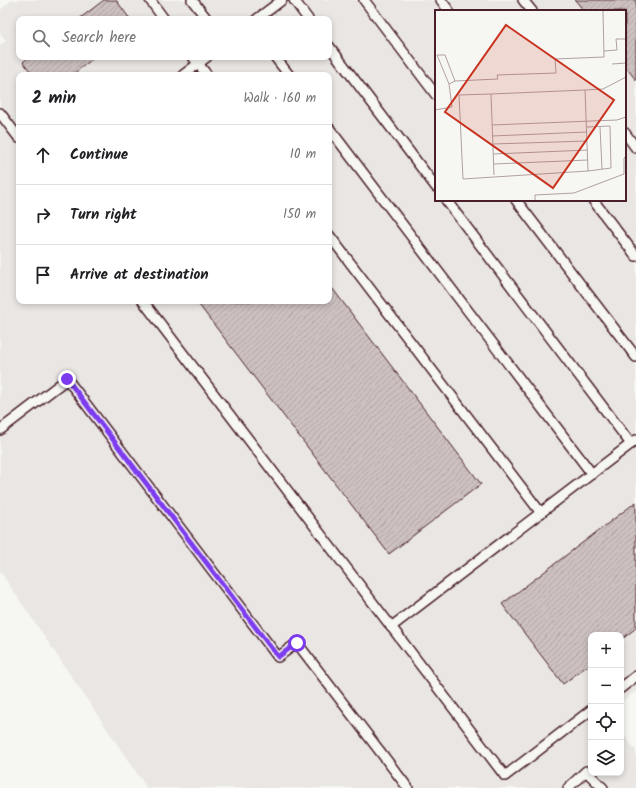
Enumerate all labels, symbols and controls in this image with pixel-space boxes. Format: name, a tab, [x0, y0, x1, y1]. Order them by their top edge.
inset map	[435, 10, 626, 201]
search box	[16, 16, 332, 60]
text: Search here	[62, 26, 136, 50]
icon: search	[30, 27, 52, 49]
text: 2 min	[32, 85, 76, 112]
text: Walk · 160 m	[244, 88, 316, 109]
text: Continue	[70, 143, 128, 167]
icon: ahead	[32, 144, 54, 166]
text: 10 m	[290, 144, 316, 165]
text: Turn right	[70, 203, 137, 227]
icon: right	[32, 204, 54, 226]
text: 150 m	[283, 204, 316, 225]
text: Arrive at destination	[70, 263, 209, 287]
icon: arrive	[32, 264, 54, 286]
route end	[58, 370, 76, 388]
map controls	[588, 632, 624, 776]
button: +	[588, 632, 624, 668]
route start	[288, 634, 306, 652]
button: −	[588, 668, 624, 704]
button: locate	[588, 704, 624, 740]
button: layers	[588, 740, 624, 776]

